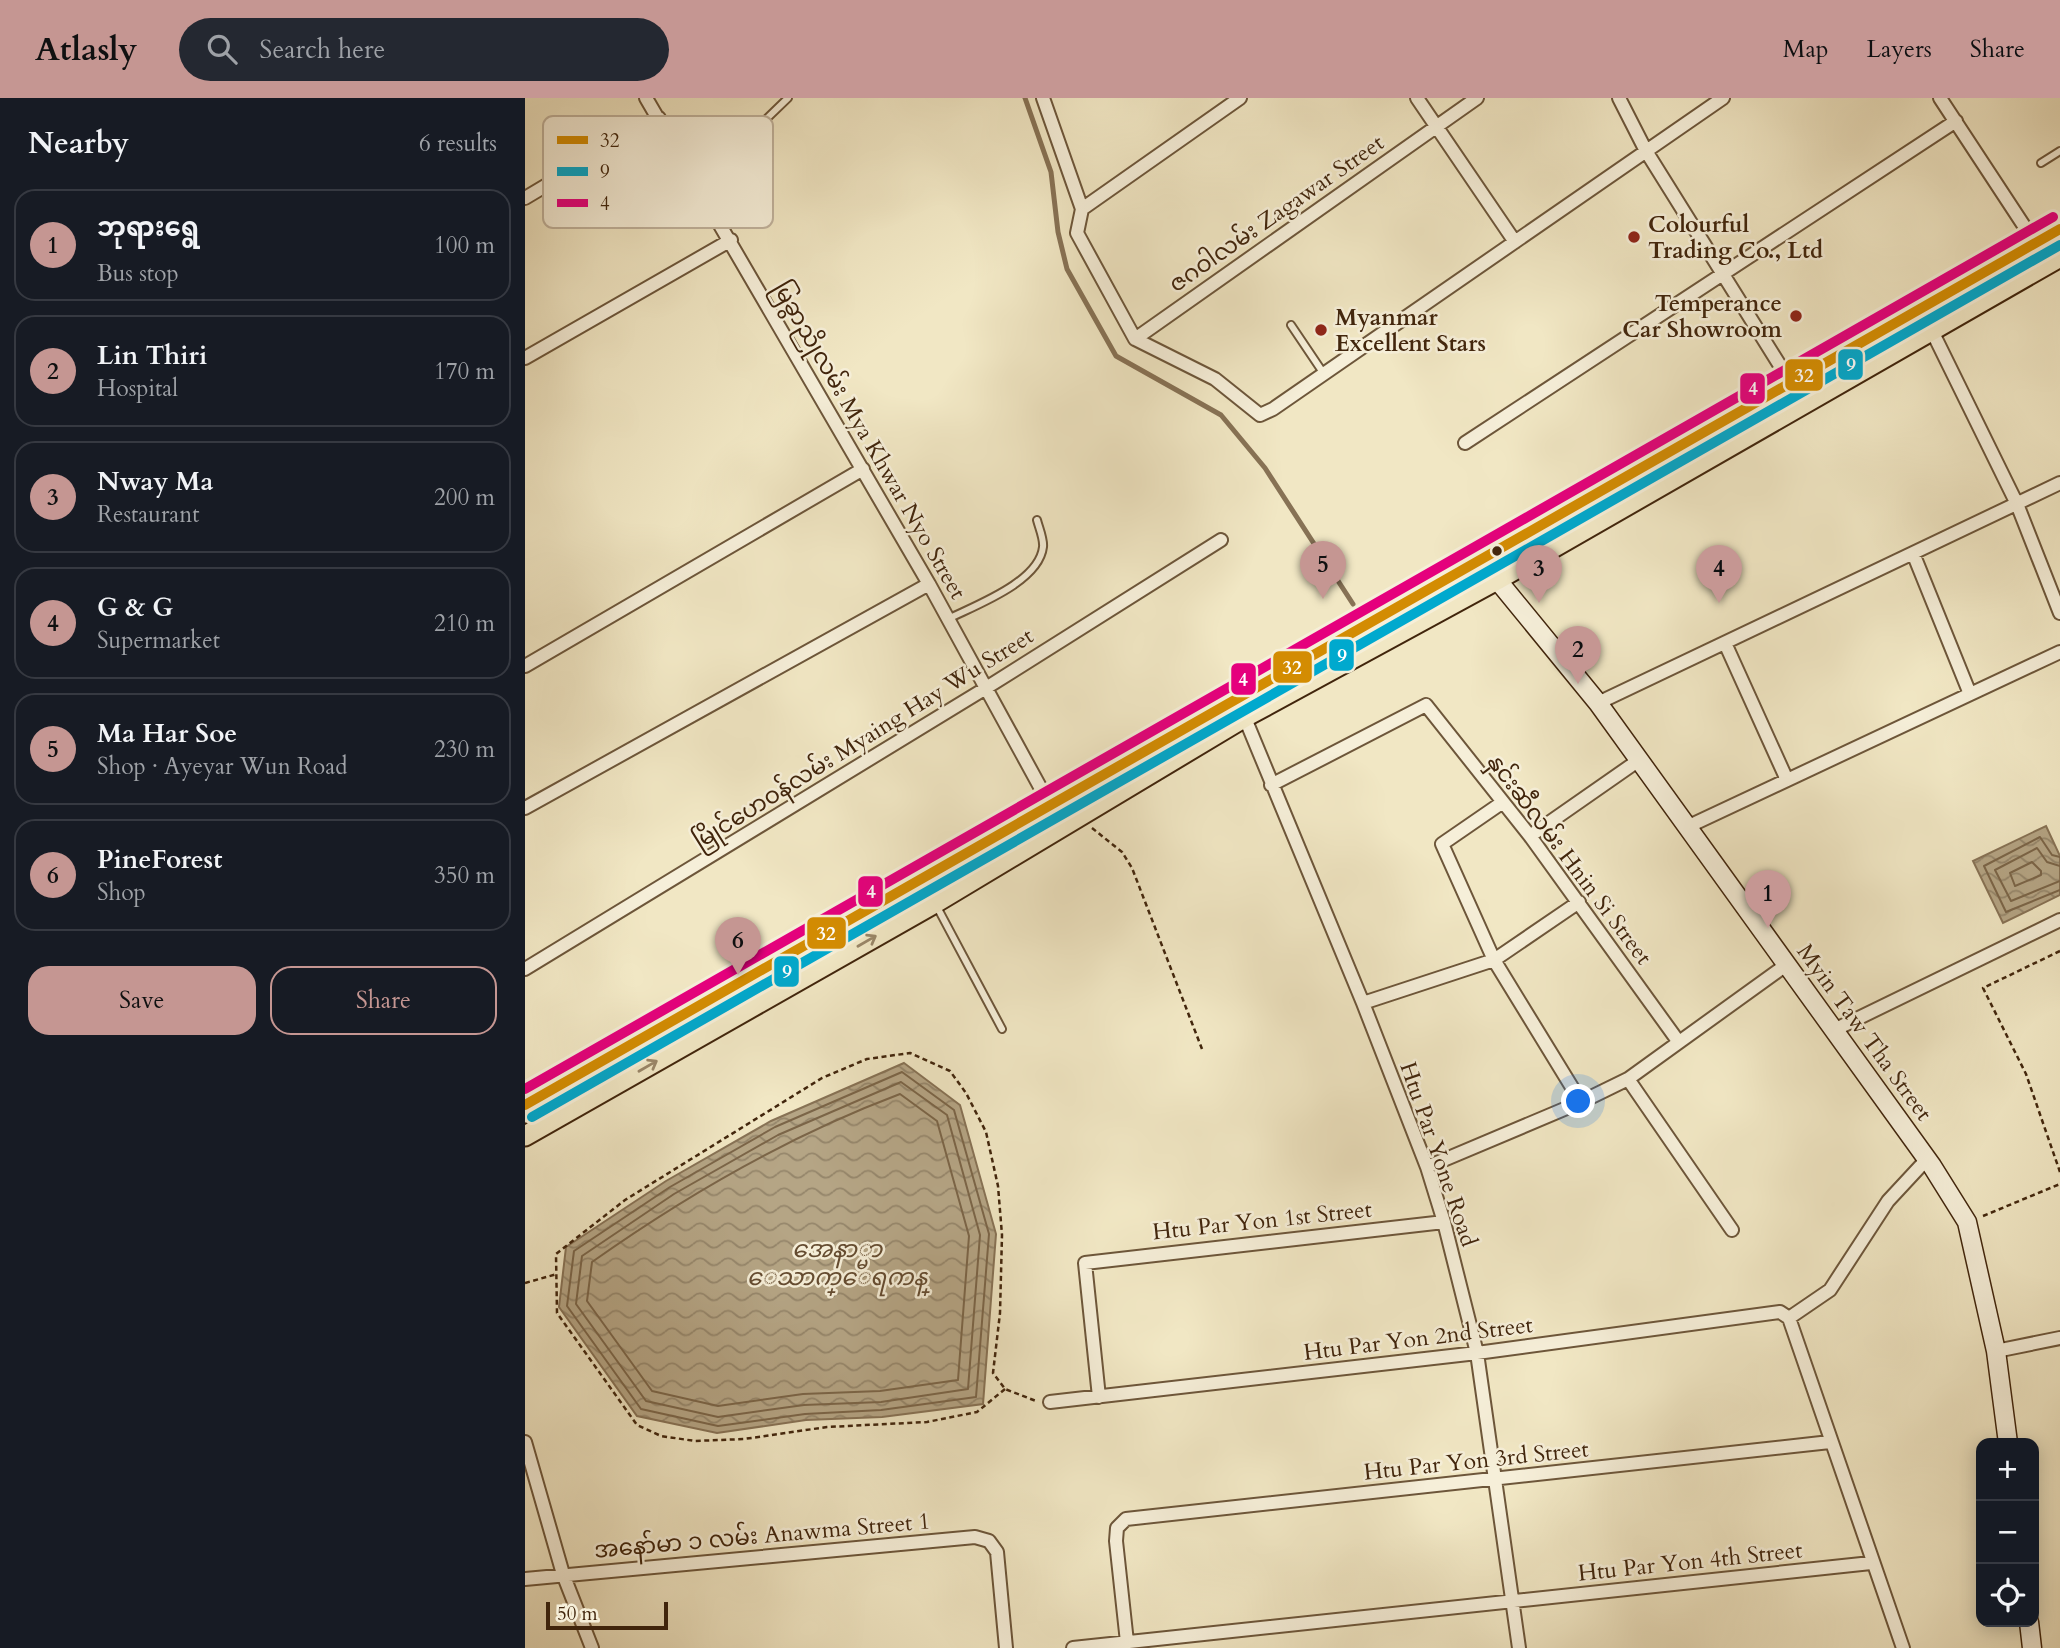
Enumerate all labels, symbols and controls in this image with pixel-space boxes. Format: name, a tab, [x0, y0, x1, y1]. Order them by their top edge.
search box	[179, 18, 669, 81]
text: Atlasly	[35, 27, 137, 72]
icon: search	[203, 30, 241, 68]
text: Search here	[259, 32, 385, 67]
text: Map	[1783, 33, 1829, 66]
text: Layers	[1867, 33, 1932, 66]
text: Share	[1970, 33, 2025, 66]
legend	[543, 116, 773, 228]
text: Nearby	[28, 123, 129, 164]
street label: ဇဂဝါလမ်း Zagawar Street	[1162, 127, 1390, 299]
text: 6 results	[419, 128, 497, 159]
text: 32	[600, 128, 620, 154]
text: 9	[600, 159, 610, 185]
text: 4	[600, 191, 610, 217]
place label: Colourful Trading Co., Ltd	[1648, 209, 1823, 266]
text: ဘုရားရွေ	[97, 210, 199, 245]
marker: Colourful Trading Co., Ltd	[1626, 229, 1642, 245]
text: 1	[47, 230, 59, 261]
text: 100 m	[434, 230, 495, 261]
text: Bus stop	[97, 258, 179, 289]
street label: မြခွာညိုလမ်း Mya Khwar Nyo Street	[763, 275, 974, 606]
place label: Temperance Car Showroom	[1622, 288, 1783, 345]
place label: Myanmar Excellent Stars	[1335, 302, 1486, 359]
marker: Temperance Car Showroom	[1788, 308, 1804, 324]
marker: Myanmar Excellent Stars	[1313, 322, 1329, 338]
text: Lin Thiri	[97, 338, 207, 373]
line badge: 9	[1837, 348, 1864, 381]
text: 9	[1846, 352, 1856, 378]
text: 2	[47, 356, 59, 387]
text: 170 m	[434, 356, 495, 387]
line badge: 32	[1784, 358, 1824, 392]
text: 32	[1794, 363, 1814, 389]
line badge: 4	[1739, 372, 1766, 405]
text: Hospital	[97, 373, 178, 404]
text: 4	[1748, 376, 1758, 402]
text: Nway Ma	[97, 464, 213, 499]
text: 3	[47, 482, 59, 513]
text: 200 m	[434, 482, 495, 513]
text: Restaurant	[97, 499, 200, 530]
pin: 5	[1300, 541, 1346, 599]
unlabelled marker	[1490, 544, 1504, 558]
pin: 3	[1516, 545, 1562, 603]
pin: 4	[1696, 545, 1742, 603]
text: G & G	[97, 590, 173, 625]
text: 4	[47, 608, 59, 639]
text: 210 m	[434, 608, 495, 639]
street label: မြိုင်ဟေဝန်လမ်း Myaing Hay Wu Street	[687, 620, 1041, 859]
text: Supermarket	[97, 625, 220, 656]
pin: 2	[1555, 626, 1601, 684]
line badge: 9	[1328, 638, 1355, 672]
text: 9	[1337, 643, 1347, 669]
line badge: 32	[1272, 650, 1313, 684]
text: 32	[1282, 655, 1302, 681]
line badge: 4	[1230, 662, 1257, 696]
text: 4	[1238, 667, 1248, 693]
text: Ma Har Soe	[97, 716, 237, 751]
text: 5	[47, 734, 59, 765]
text: 230 m	[434, 734, 495, 765]
street label: နှင်းဆီလမ်း Hnin Si Street	[1478, 747, 1660, 973]
text: Shop · Ayeyar Wun Road	[97, 751, 347, 782]
text: PineForest	[97, 842, 222, 877]
text: 6	[47, 860, 59, 891]
text: 350 m	[434, 860, 495, 891]
pin: 1	[1745, 870, 1791, 928]
line badge: 4	[857, 875, 884, 908]
text: Shop	[97, 877, 146, 908]
text: 4	[866, 879, 876, 905]
line badge: 32	[806, 916, 847, 950]
pin: 6	[715, 917, 761, 975]
text: 32	[816, 921, 836, 947]
one-way arrow	[857, 934, 877, 948]
street label: Myin Taw Tha Street	[1790, 937, 1939, 1127]
line badge: 9	[773, 955, 800, 988]
text: 9	[782, 959, 792, 985]
button: Save	[28, 966, 256, 1035]
button: Share	[270, 966, 497, 1035]
street label: Htu Par Yone Road	[1392, 1058, 1485, 1251]
one-way arrow	[638, 1059, 658, 1073]
your location	[1561, 1084, 1595, 1118]
street label: Htu Par Yon 1st Street	[1151, 1194, 1373, 1247]
water label: အေနာ္မာ ေသာက္ေရကန္	[747, 1233, 930, 1297]
street label: Htu Par Yon 2nd Street	[1302, 1309, 1535, 1368]
street label: Htu Par Yon 3rd Street	[1362, 1433, 1590, 1488]
map controls	[1976, 1438, 2039, 1627]
button: +	[1976, 1438, 2039, 1501]
button: −	[1976, 1501, 2039, 1564]
street label: အနော်မာ ၁ လမ်း Anawma Street 1	[593, 1504, 932, 1569]
street label: Htu Par Yon 4th Street	[1576, 1534, 1804, 1589]
button: locate	[1976, 1564, 2039, 1627]
scale bar	[546, 1599, 669, 1631]
text: 50 m	[557, 1601, 598, 1627]

